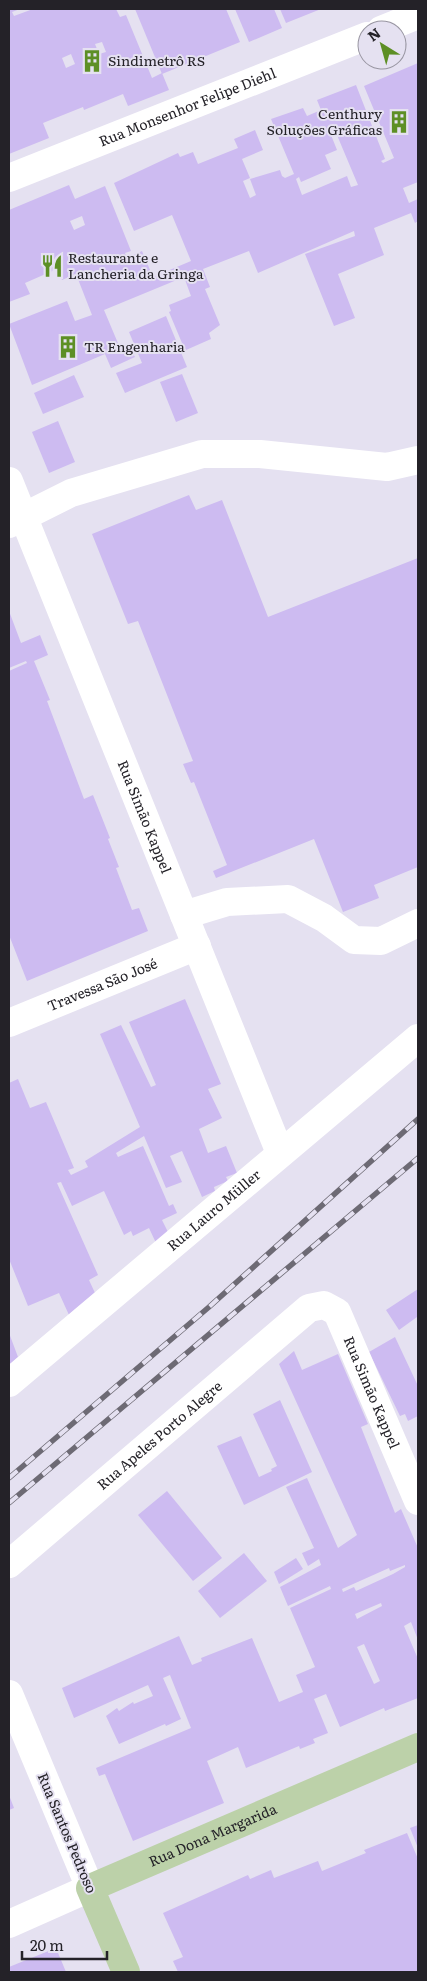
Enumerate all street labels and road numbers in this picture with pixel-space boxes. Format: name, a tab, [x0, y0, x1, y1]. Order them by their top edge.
street label: Rua Monsenhor Felipe Diehl	[96, 62, 279, 150]
street label: Rua Simão Kappel	[113, 757, 177, 876]
street label: Travessa São José	[44, 952, 160, 1015]
street label: Rua Lauro Müller	[162, 1164, 265, 1255]
street label: Rua Simão Kappel	[339, 1333, 405, 1452]
street label: Rua Apeles Porto Alegre	[92, 1376, 226, 1494]
street label: Rua Santos Pedroso	[33, 1769, 102, 1896]
street label: Rua Dona Margarida	[145, 1798, 280, 1871]

